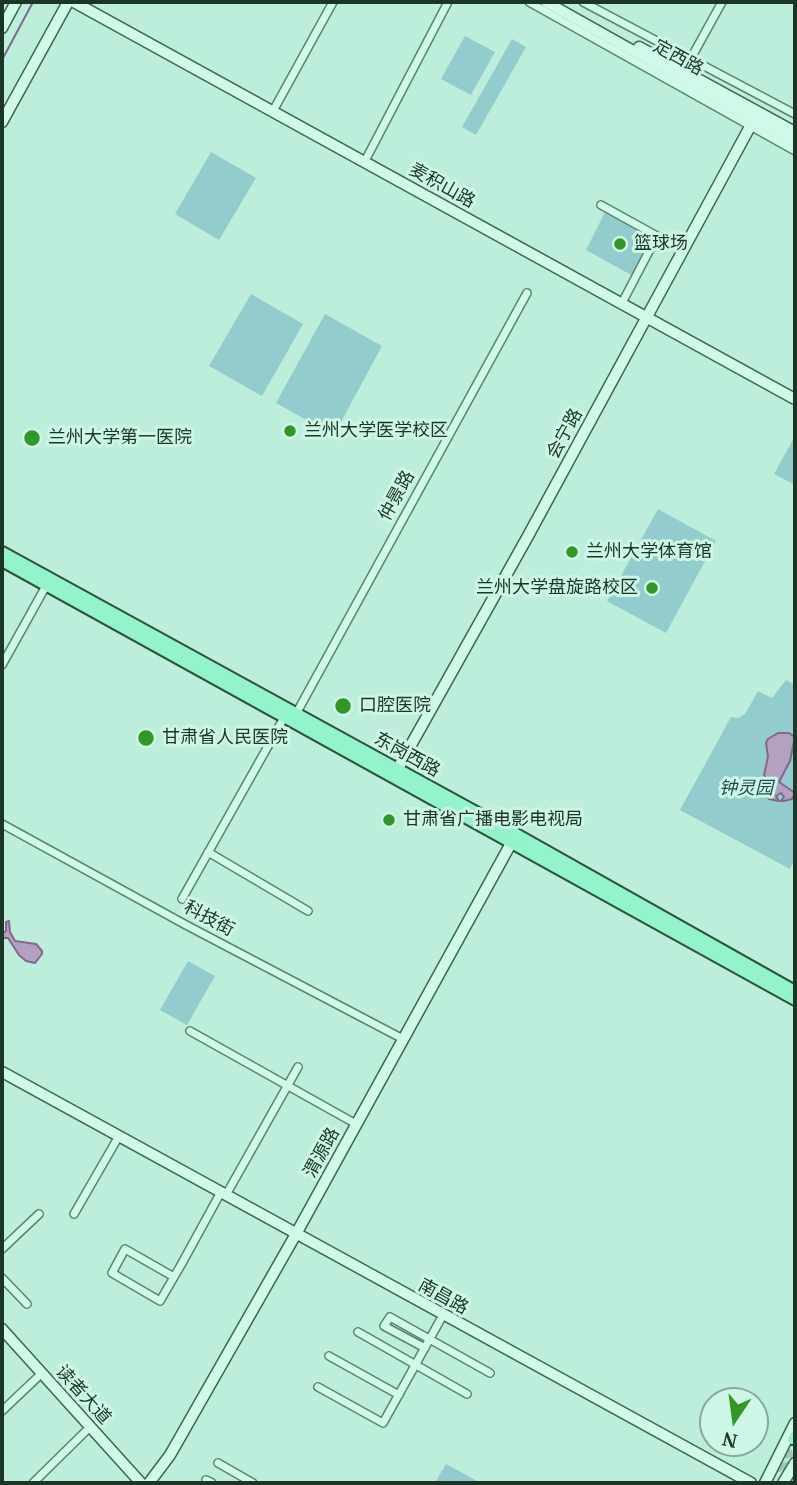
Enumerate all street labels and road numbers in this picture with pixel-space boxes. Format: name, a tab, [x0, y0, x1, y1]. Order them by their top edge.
street label: 定西路	[649, 35, 707, 81]
street label: 麦积山路	[405, 159, 479, 213]
street label: 会宁路	[542, 405, 588, 463]
street label: 仲景路	[374, 467, 420, 525]
street label: 东岗西路	[370, 728, 444, 782]
street label: 科技街	[180, 897, 238, 941]
street label: 渭源路	[299, 1124, 345, 1182]
street label: 南昌路	[414, 1274, 472, 1320]
street label: 读者大道	[51, 1361, 115, 1429]

